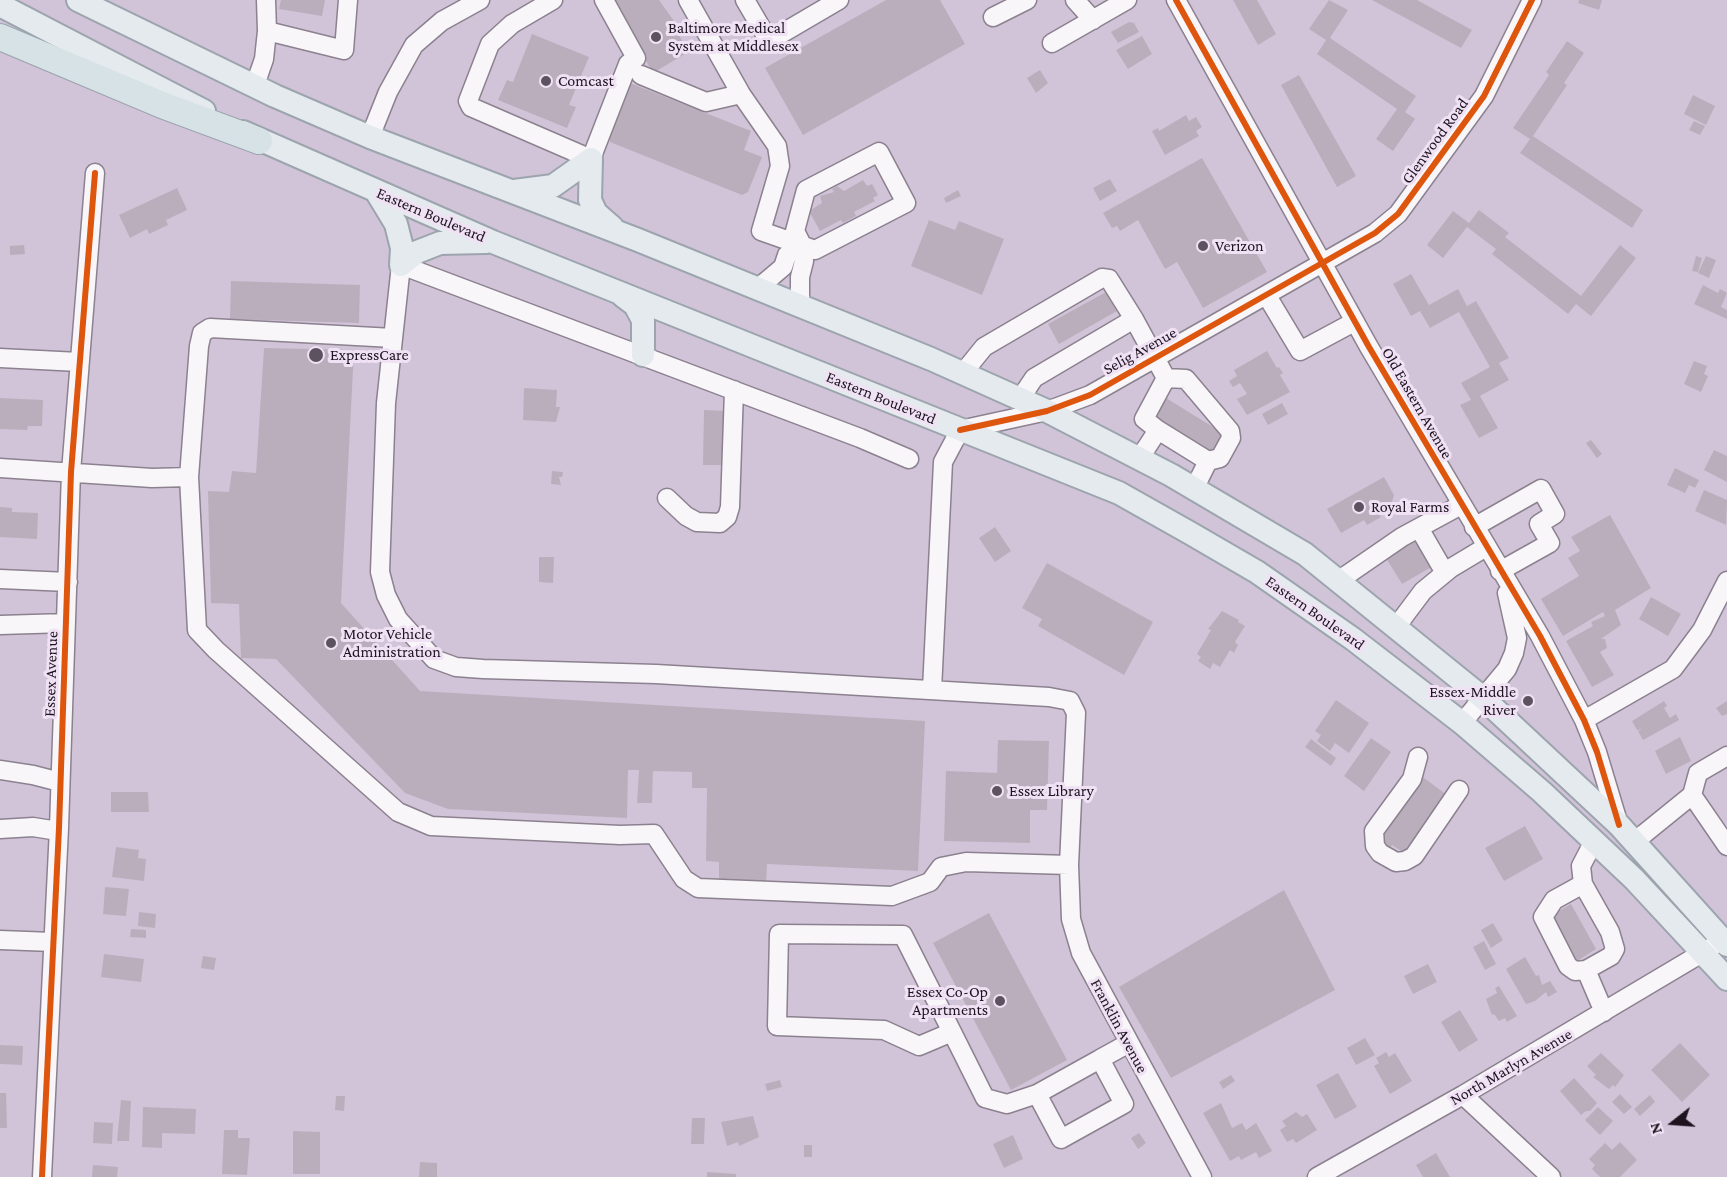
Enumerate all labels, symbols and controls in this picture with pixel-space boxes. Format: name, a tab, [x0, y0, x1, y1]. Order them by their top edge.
place label: Baltimore Medical System at Middlesex	[668, 18, 799, 56]
marker: Baltimore Medical System at Middlesex	[649, 30, 663, 44]
place label: Comcast	[558, 71, 614, 91]
marker: Comcast	[539, 74, 553, 88]
street label: Glenwood Road	[1397, 94, 1473, 188]
street label: Eastern Boulevard	[374, 183, 488, 247]
place label: Verizon	[1215, 236, 1264, 256]
marker: Verizon	[1196, 239, 1210, 253]
street label: Selig Avenue	[1100, 323, 1180, 379]
street label: Old Eastern Avenue	[1377, 344, 1457, 462]
place label: ExpressCare	[330, 345, 408, 365]
marker: ExpressCare	[307, 346, 325, 364]
street label: Eastern Boulevard	[823, 367, 939, 429]
place label: Royal Farms	[1371, 497, 1449, 517]
marker: Royal Farms	[1352, 500, 1366, 514]
street label: Eastern Boulevard	[1262, 572, 1368, 654]
place label: Motor Vehicle Administration	[343, 624, 441, 662]
street label: Essex Avenue	[40, 631, 62, 717]
marker: Motor Vehicle Administration	[324, 636, 338, 650]
place label: Essex-Middle River	[1429, 682, 1516, 720]
marker: Essex-Middle River	[1521, 694, 1535, 708]
place label: Essex Library	[1009, 781, 1094, 801]
marker: Essex Library	[990, 784, 1004, 798]
street label: Franklin Avenue	[1086, 976, 1152, 1076]
place label: Essex Co-Op Apartments	[907, 982, 988, 1020]
marker: Essex Co-Op Apartments	[993, 994, 1007, 1008]
street label: North Marlyn Avenue	[1447, 1024, 1575, 1110]
north arrow	[1643, 1093, 1703, 1153]
text: N	[1646, 1121, 1665, 1136]

